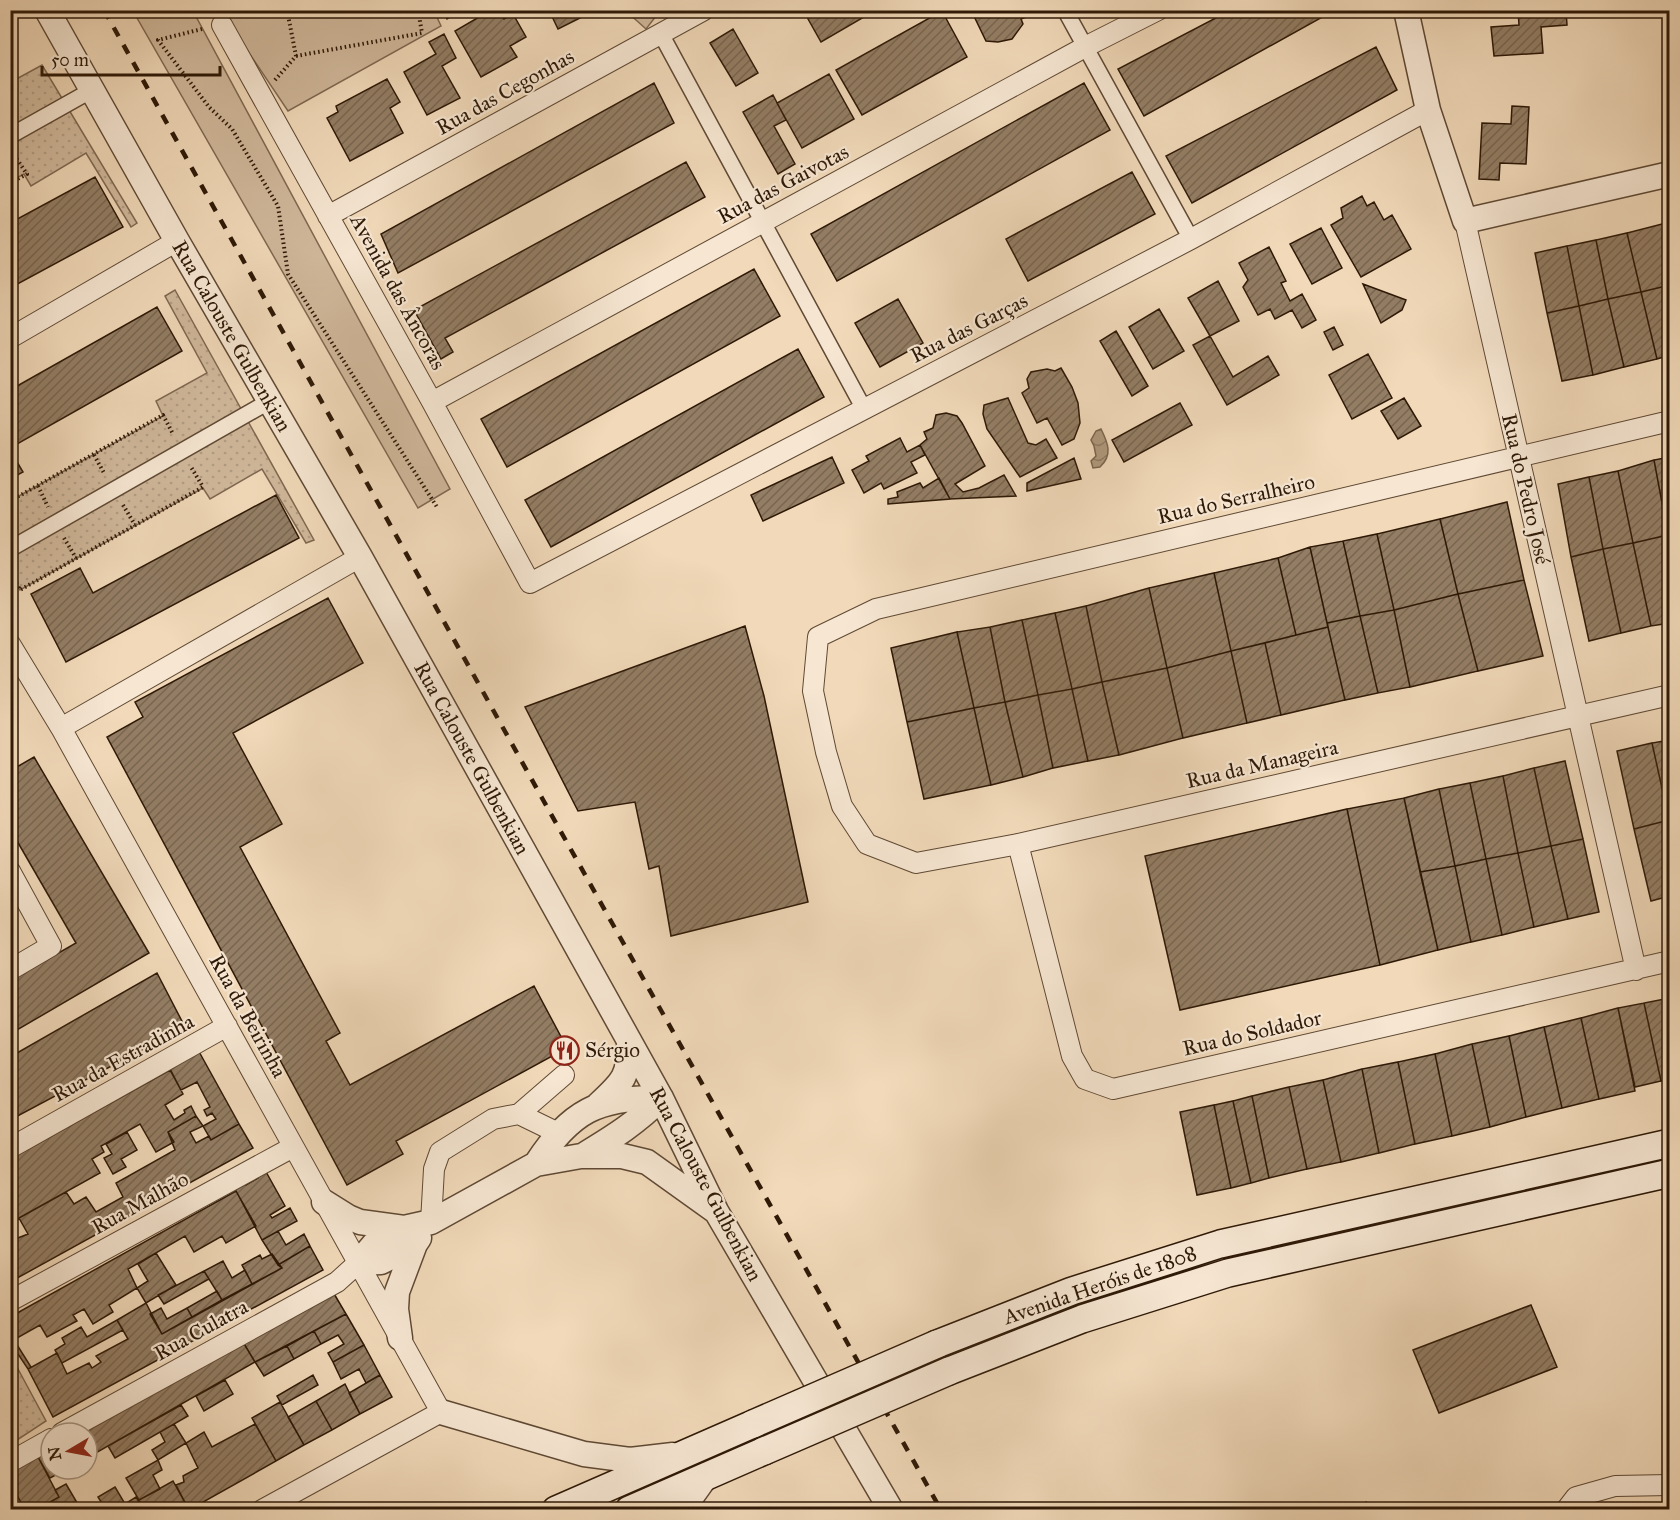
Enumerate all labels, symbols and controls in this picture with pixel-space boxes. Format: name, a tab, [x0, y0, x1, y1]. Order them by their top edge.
scale bar	[42, 39, 220, 77]
street label: Rua das Cegonhas	[431, 43, 579, 141]
text: 50 m	[51, 49, 89, 71]
street label: Rua das Gaivotas	[713, 138, 853, 230]
street label: Avenida das Âncoras	[344, 209, 452, 374]
street label: Rua Calouste Gulbenkian	[167, 236, 297, 436]
street label: Rua das Garças	[906, 287, 1032, 369]
street label: Rua do Pedro José	[1496, 411, 1556, 567]
street label: Rua do Serralheiro	[1155, 468, 1317, 530]
street label: Rua Calouste Gulbenkian	[408, 657, 536, 859]
street label: Rua da Manageira	[1184, 734, 1341, 794]
street label: Rua da Beirinha	[203, 950, 293, 1082]
street label: Rua do Soldador	[1180, 1004, 1324, 1062]
street label: Rua da Estradinha	[48, 1008, 199, 1108]
restaurant icon: Sérgio	[548, 1034, 580, 1066]
place label: Sérgio	[585, 1037, 640, 1063]
street label: Rua Calouste Gulbenkian	[644, 1082, 768, 1286]
street label: Rua Malhão	[87, 1166, 193, 1240]
street label: Avenida Heróis de 1808	[999, 1240, 1200, 1331]
street label: Rua Culatra	[149, 1294, 253, 1366]
north arrow	[39, 1421, 99, 1481]
text: N	[44, 1445, 65, 1462]

